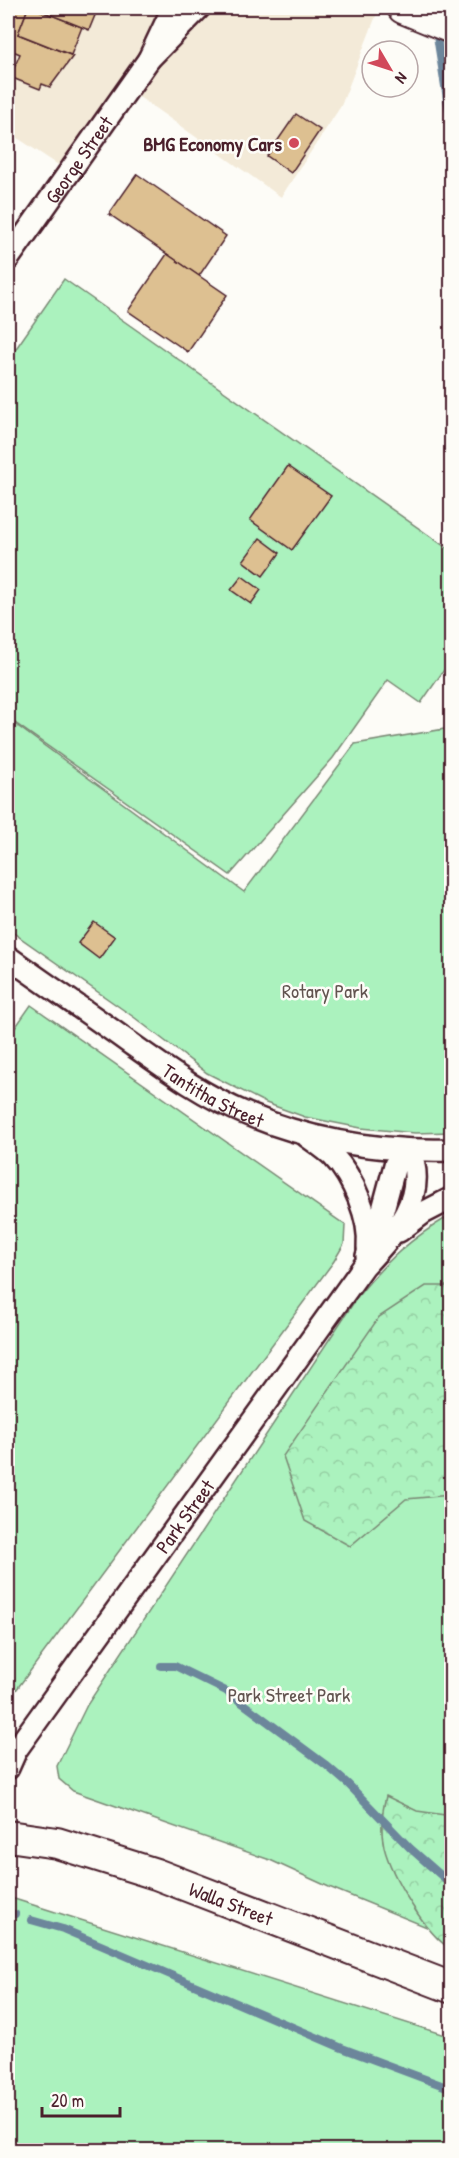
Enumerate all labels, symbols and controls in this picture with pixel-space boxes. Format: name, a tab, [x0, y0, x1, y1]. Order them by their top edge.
north arrow	[360, 39, 420, 99]
text: N	[390, 68, 413, 89]
street label: George Street	[38, 109, 119, 209]
place label: BMG Economy Cars	[143, 130, 282, 158]
marker: BMG Economy Cars	[287, 136, 301, 150]
park label: Rotary Park	[282, 977, 368, 1004]
street label: Tantitha Street	[157, 1057, 269, 1133]
street label: Park Street	[149, 1473, 221, 1558]
park label: Park Street Park	[228, 1681, 350, 1708]
street label: Walla Street	[186, 1875, 278, 1932]
scale bar	[42, 2080, 120, 2118]
text: 20 m	[51, 2088, 84, 2113]

